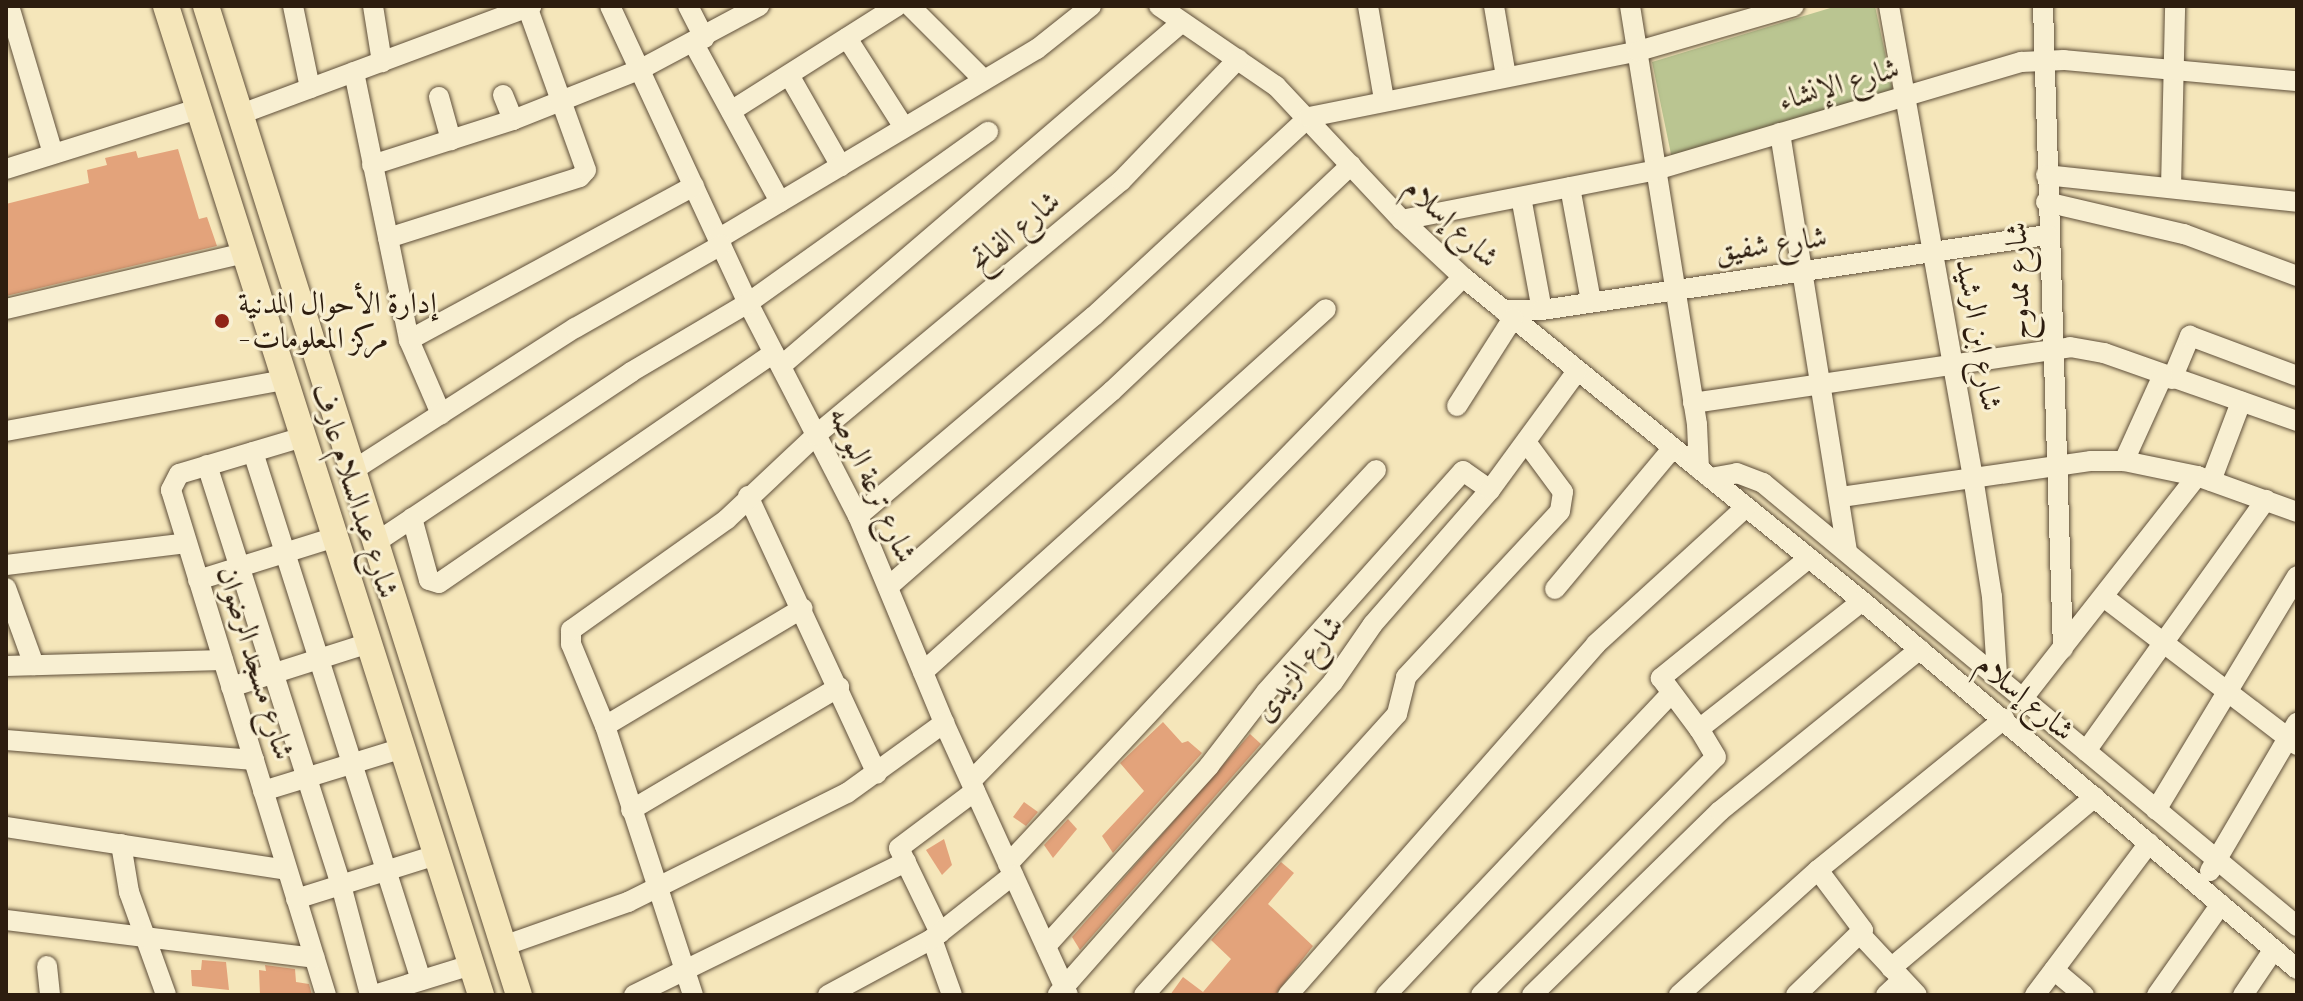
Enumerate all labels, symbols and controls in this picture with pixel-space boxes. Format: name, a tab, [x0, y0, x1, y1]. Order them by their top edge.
street label: شارع الإنشاء	[1774, 51, 1904, 119]
street label: شارع إسلام	[1396, 170, 1506, 276]
street label: شارع الفاتح	[962, 184, 1068, 280]
street label: شارع شفيق	[1713, 219, 1829, 271]
street label: شارع ممدوح	[1999, 221, 2039, 341]
street label: شارع ابن الرشيد	[1947, 256, 2009, 414]
place label: إدارة الأحوال المدنية - مركز المعلومات	[238, 286, 437, 356]
marker: إدارة الأحوال المدنية - مركز المعلومات	[213, 312, 231, 330]
street label: شارع عبدالسلام عارف	[302, 379, 406, 603]
street label: شارع ترعة البوصه	[820, 401, 924, 569]
street label: شارع مسجد الرضوان	[208, 562, 302, 764]
street label: شارع الزيدى	[1246, 609, 1352, 729]
street label: شارع إسلام	[1969, 647, 2081, 749]

